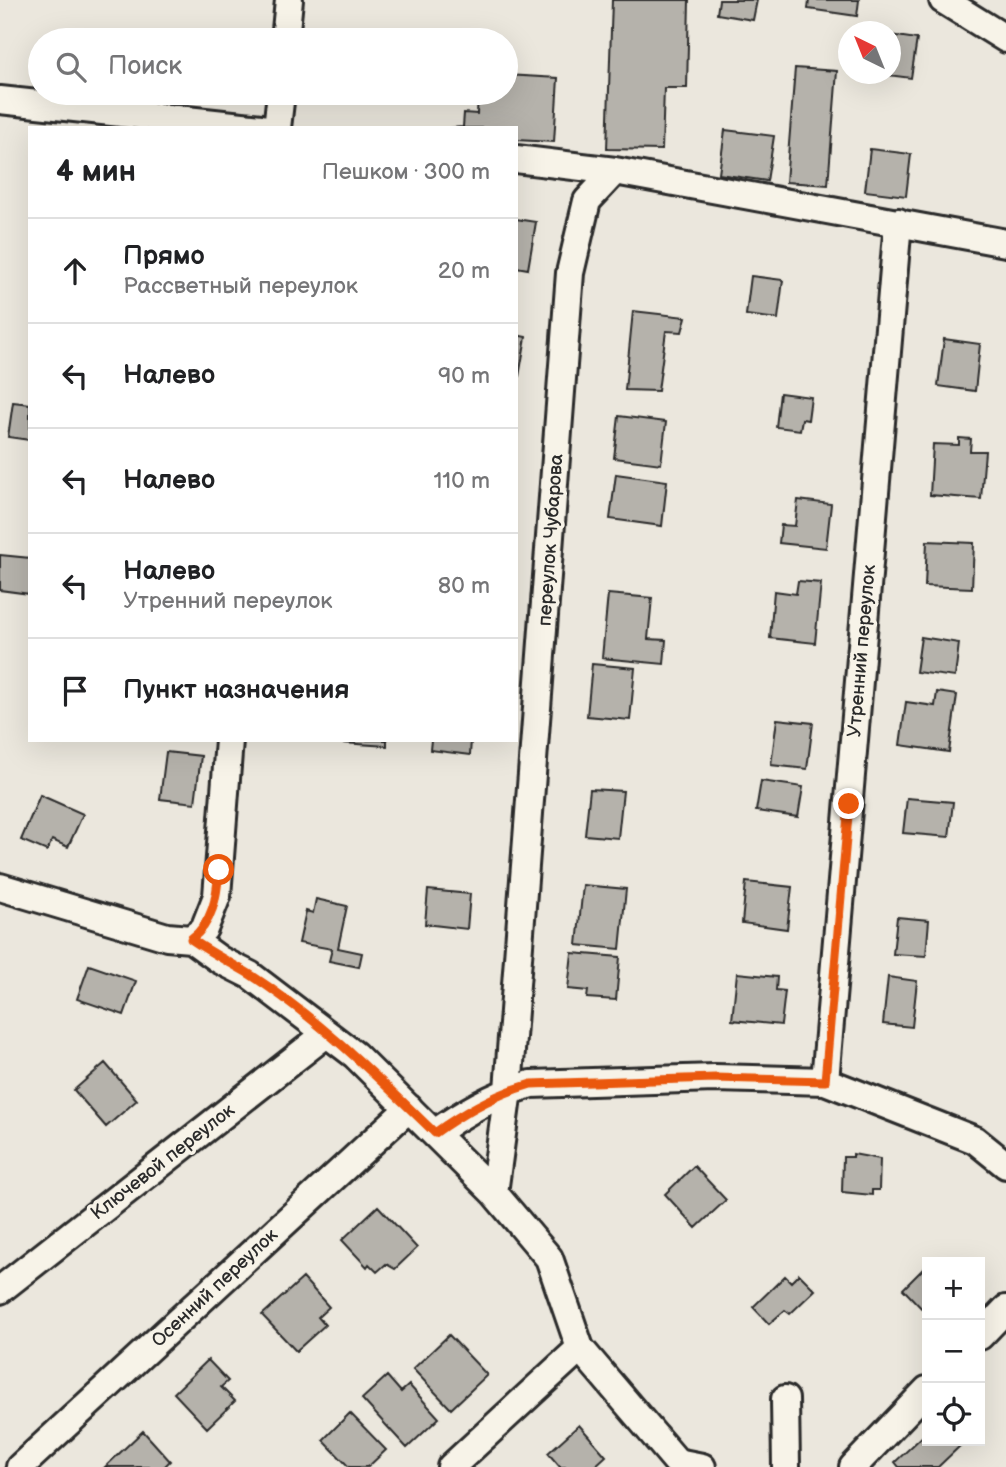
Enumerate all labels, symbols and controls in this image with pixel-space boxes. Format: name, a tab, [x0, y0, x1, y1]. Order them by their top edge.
north arrow	[838, 21, 901, 84]
search box	[28, 28, 518, 105]
icon: search	[52, 48, 90, 86]
text: Поиск	[108, 51, 182, 82]
text: 4 мин	[56, 154, 136, 190]
text: Пешком · 300 m	[322, 158, 490, 186]
text: Прямо	[123, 241, 205, 272]
icon: ahead	[56, 252, 94, 290]
text: 20 m	[438, 257, 490, 285]
text: Рассветный переулок	[123, 272, 358, 300]
icon: left	[56, 357, 94, 395]
text: Налево	[123, 360, 215, 391]
text: 90 m	[438, 362, 490, 390]
street label: переулок Чубарова	[534, 453, 568, 627]
icon: left	[56, 462, 94, 500]
text: Налево	[123, 465, 215, 496]
text: 110 m	[433, 467, 490, 495]
text: Налево	[123, 556, 215, 587]
street label: Утренний переулок	[843, 564, 881, 738]
icon: left	[56, 567, 94, 605]
text: 80 m	[438, 572, 490, 600]
text: Утренний переулок	[123, 587, 333, 615]
icon: arrive	[56, 672, 94, 710]
text: Пункт назначения	[123, 675, 349, 706]
route end	[833, 788, 864, 819]
route start	[203, 854, 234, 885]
street label: Ключевой переулок	[87, 1099, 239, 1225]
street label: Осенний переулок	[147, 1224, 283, 1352]
map controls	[922, 1257, 985, 1446]
button: +	[922, 1257, 985, 1320]
button: −	[922, 1320, 985, 1383]
button: locate	[922, 1383, 985, 1446]

